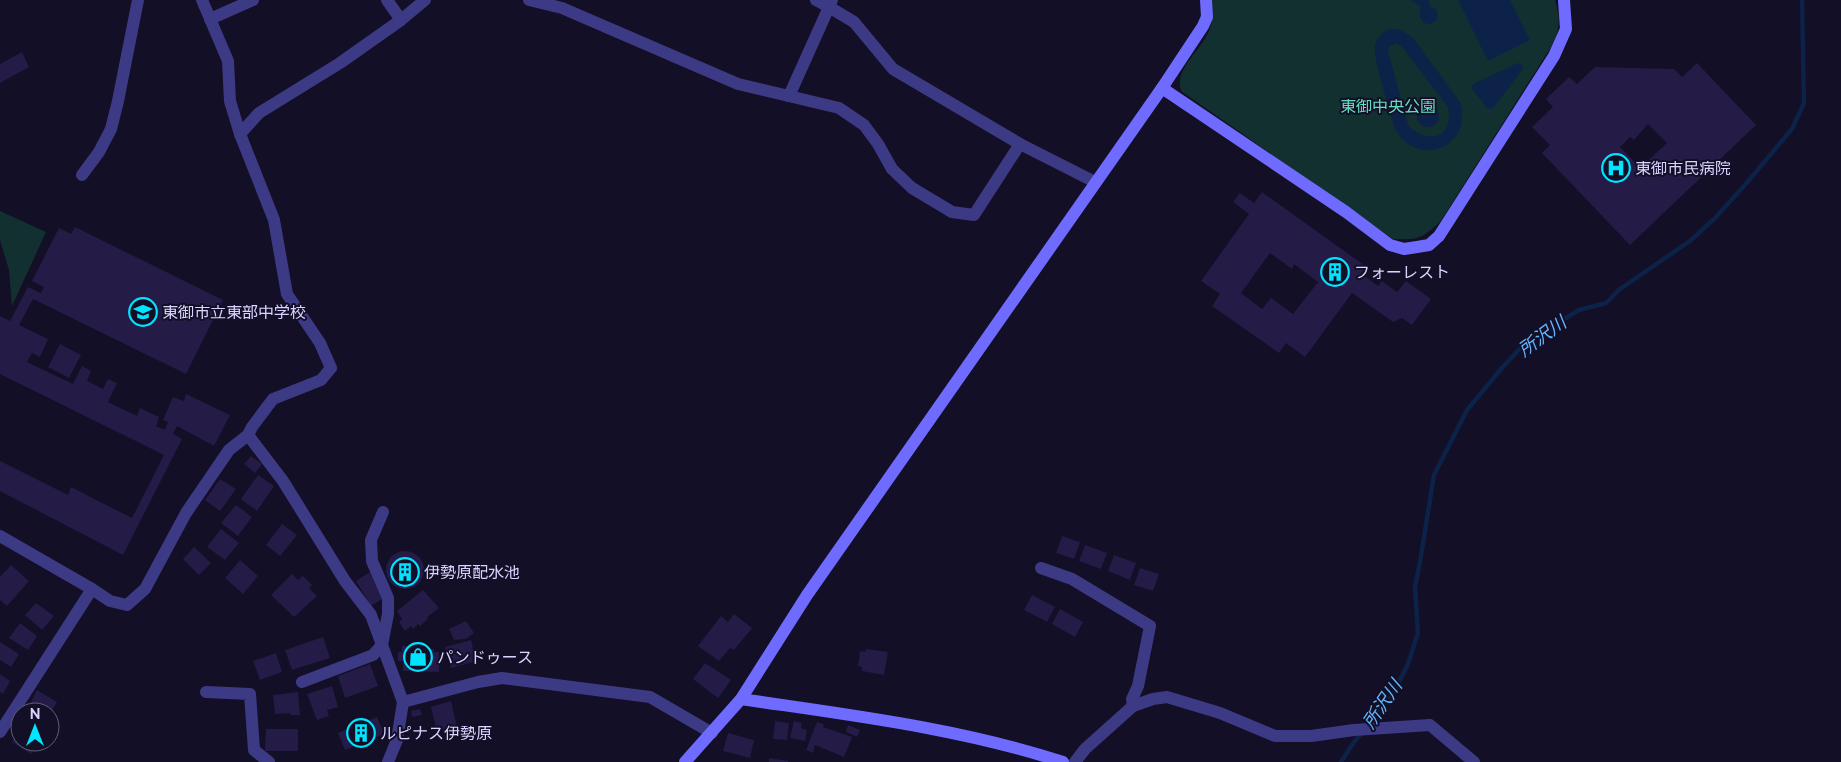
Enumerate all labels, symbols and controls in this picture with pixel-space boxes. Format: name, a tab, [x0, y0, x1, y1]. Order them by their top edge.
park label: 東御中央公園	[1340, 97, 1436, 116]
hospital icon: 東御市民病院	[1601, 153, 1631, 183]
place label: 東御市民病院	[1635, 159, 1731, 178]
building icon: フォーレスト	[1320, 257, 1350, 287]
place label: フォーレスト	[1354, 263, 1450, 282]
school or university icon: 東御市立東部中学校	[128, 297, 158, 327]
place label: 東御市立東部中学校	[162, 303, 306, 322]
water label: 所沢川	[1514, 310, 1572, 360]
building icon: 伊勢原配水池	[390, 557, 420, 587]
place label: 伊勢原配水池	[424, 563, 520, 582]
shop icon: パンドゥース	[403, 642, 433, 672]
place label: パンドゥース	[437, 648, 533, 667]
water label: 所沢川	[1358, 674, 1407, 732]
north arrow	[10, 702, 60, 752]
text: N	[30, 706, 40, 722]
building icon: ルピナス伊勢原	[346, 718, 376, 748]
place label: ルピナス伊勢原	[380, 724, 492, 743]

